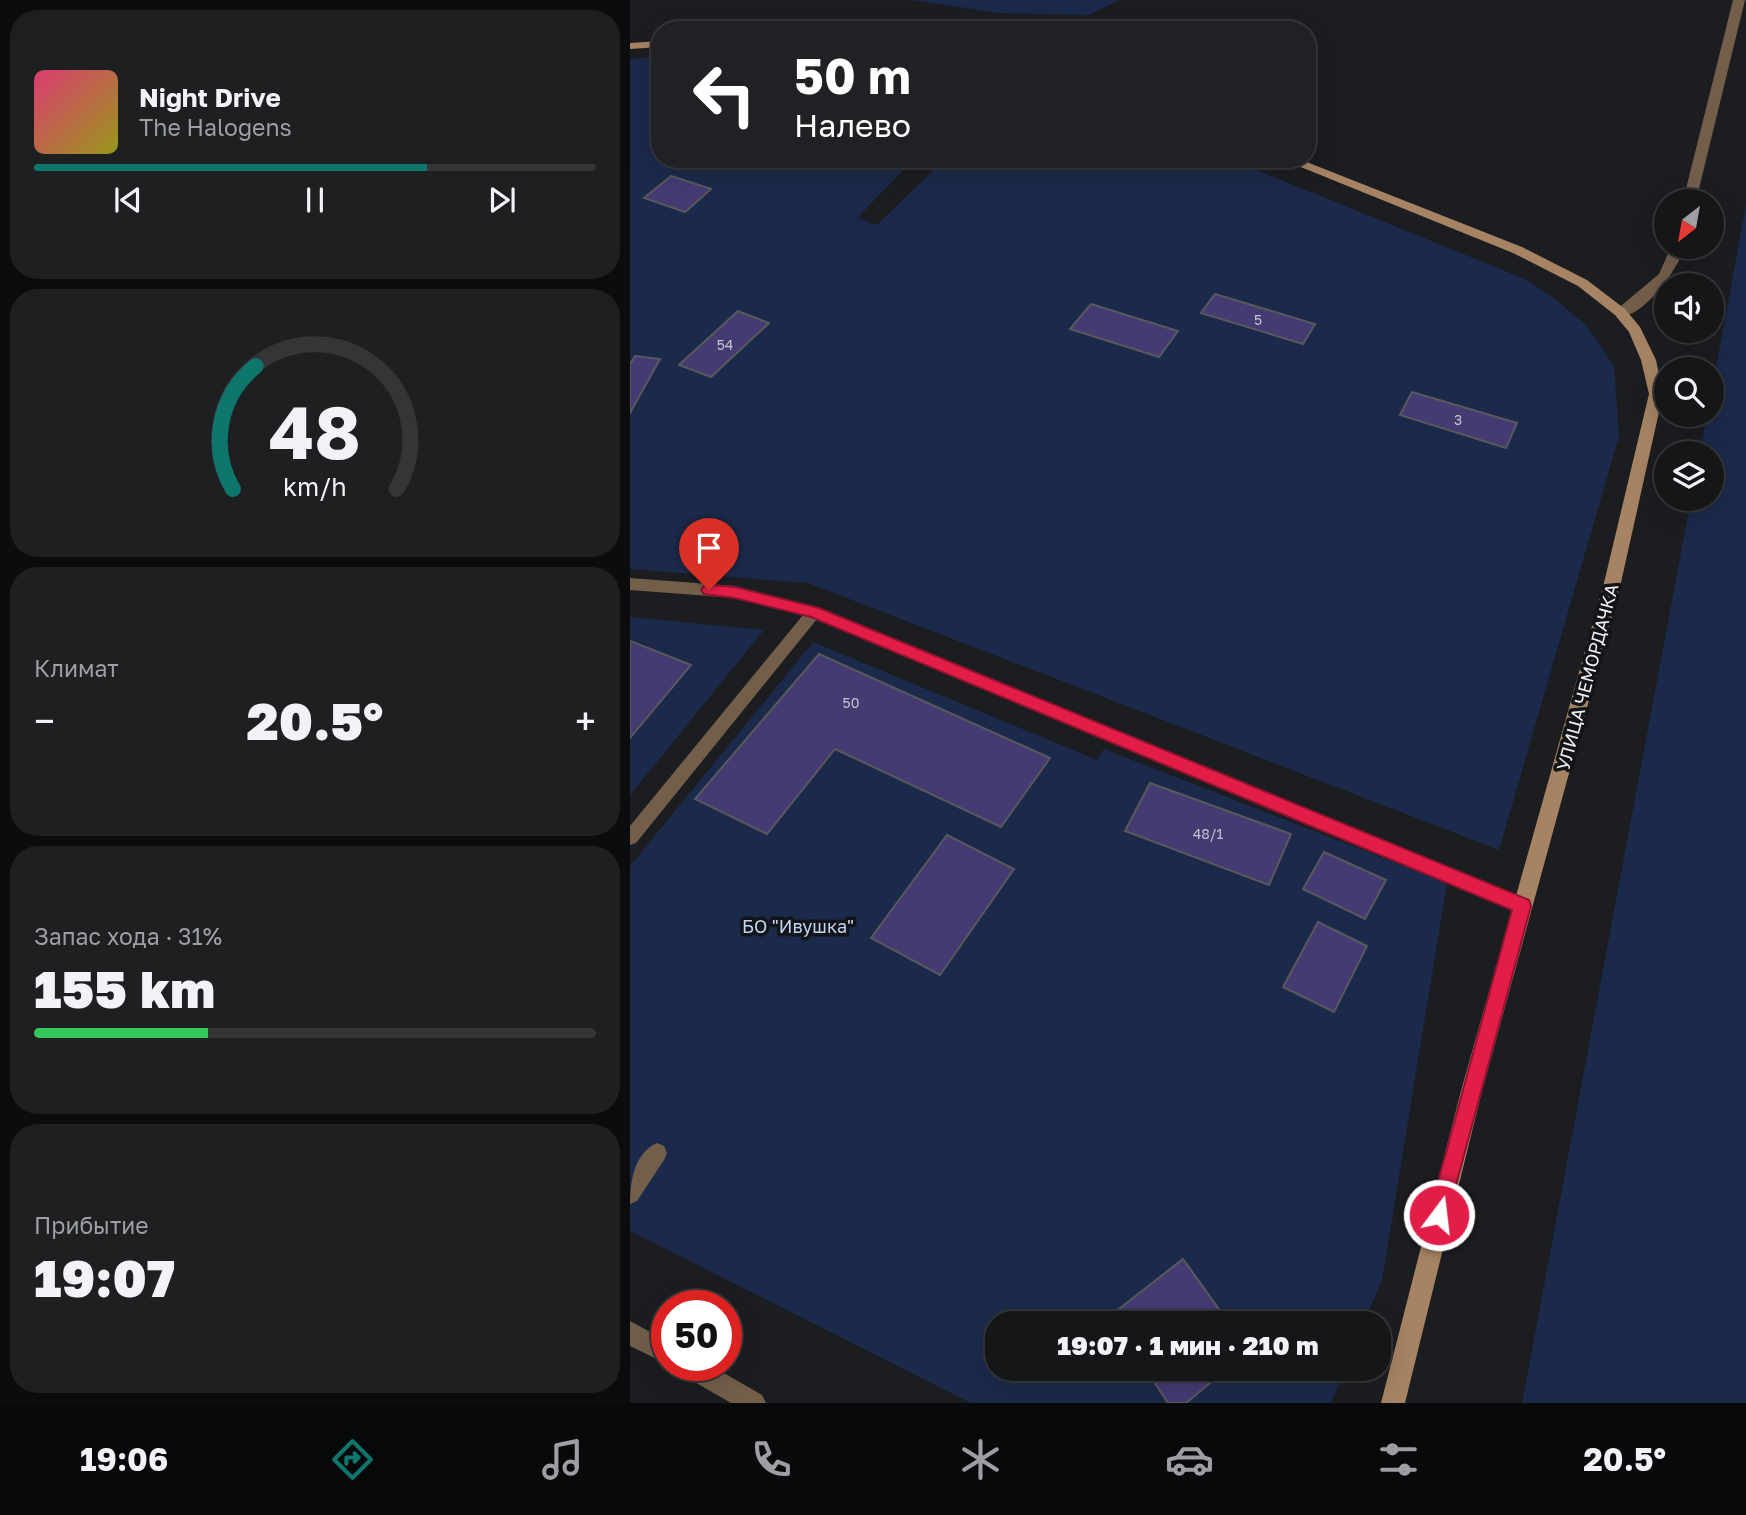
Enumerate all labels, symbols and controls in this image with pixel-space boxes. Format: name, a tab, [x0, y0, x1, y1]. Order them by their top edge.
text: 50 m	[794, 46, 911, 105]
icon: left	[679, 49, 770, 140]
text: Night Drive	[139, 82, 281, 113]
text: Налево	[794, 106, 911, 144]
text: The Halogens	[139, 113, 292, 141]
icon: previous	[109, 181, 147, 219]
icon: pause	[296, 181, 334, 219]
icon: next	[483, 181, 521, 219]
north arrow	[1654, 189, 1724, 259]
map controls	[1654, 189, 1724, 511]
button: sound	[1654, 273, 1724, 343]
house number: 5	[1254, 311, 1262, 328]
house number: 54	[717, 336, 733, 353]
button: search	[1654, 357, 1724, 427]
text: 48	[269, 388, 361, 475]
house number: 3	[1454, 411, 1462, 428]
button: layers	[1654, 441, 1724, 511]
text: km/h	[283, 471, 347, 502]
pin	[679, 518, 739, 590]
icon: arrive	[690, 529, 728, 567]
street label: УЛИЦА ЧЕМОРДАЧКА	[1551, 581, 1623, 773]
text: Климат	[34, 654, 119, 682]
text: 20.5°	[247, 689, 383, 751]
house number: 50	[843, 694, 859, 711]
text: −	[34, 698, 55, 743]
text: +	[575, 698, 596, 743]
house number: 48/1	[1193, 825, 1224, 842]
park label: БО "Ивушка"	[742, 915, 854, 937]
text: Запас хода · 31%	[34, 922, 222, 950]
text: 155 km	[34, 957, 215, 1019]
position arrow	[1402, 1178, 1476, 1252]
text: Прибытие	[34, 1211, 149, 1239]
text: 19:07	[34, 1246, 175, 1308]
speed limit sign: 50	[651, 1290, 742, 1381]
text: 19:07 · 1 мин · 210 m	[1057, 1330, 1319, 1361]
icon: directions	[328, 1435, 377, 1484]
icon: music	[538, 1435, 587, 1484]
icon: phone	[747, 1435, 796, 1484]
icon: climate	[956, 1435, 1005, 1484]
icon: car	[1165, 1435, 1214, 1484]
icon: filters	[1374, 1435, 1423, 1484]
text: 19:06	[80, 1440, 168, 1478]
text: 20.5°	[1583, 1440, 1666, 1478]

